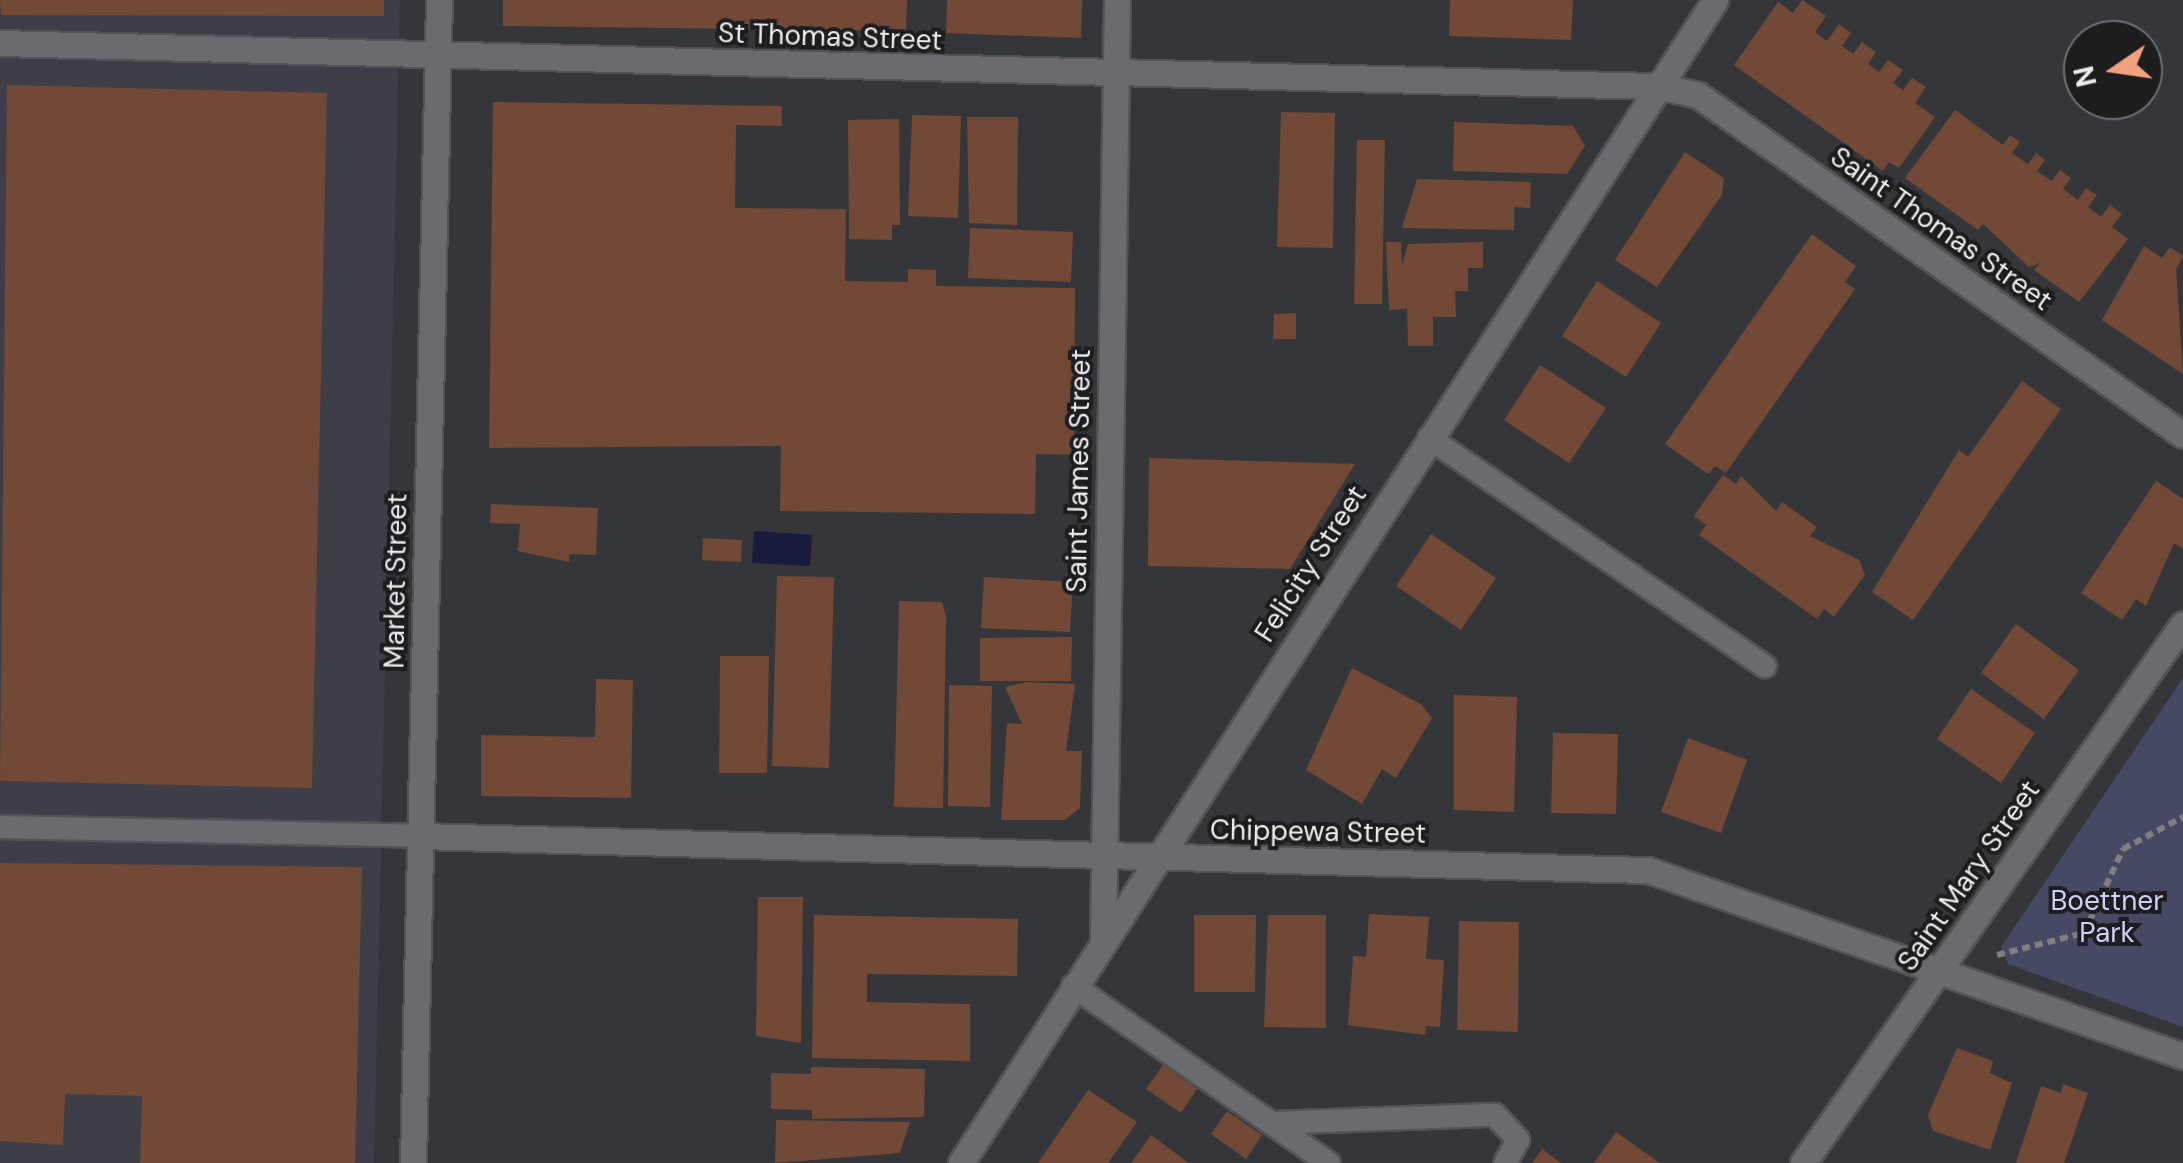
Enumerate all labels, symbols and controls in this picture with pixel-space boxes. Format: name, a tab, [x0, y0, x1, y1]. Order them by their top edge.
street label: St Thomas Street	[717, 16, 943, 58]
north arrow	[2063, 20, 2163, 120]
text: N	[2065, 62, 2106, 91]
street label: Saint Thomas Street	[1824, 140, 2058, 318]
street label: Saint James Street	[1060, 349, 1098, 593]
street label: Felicity Street	[1248, 480, 1374, 648]
street label: Market Street	[378, 493, 414, 669]
street label: Saint Mary Street	[1891, 775, 2047, 977]
street label: Chippewa Street	[1210, 813, 1426, 851]
park label: Boettner Park	[2050, 884, 2164, 950]

